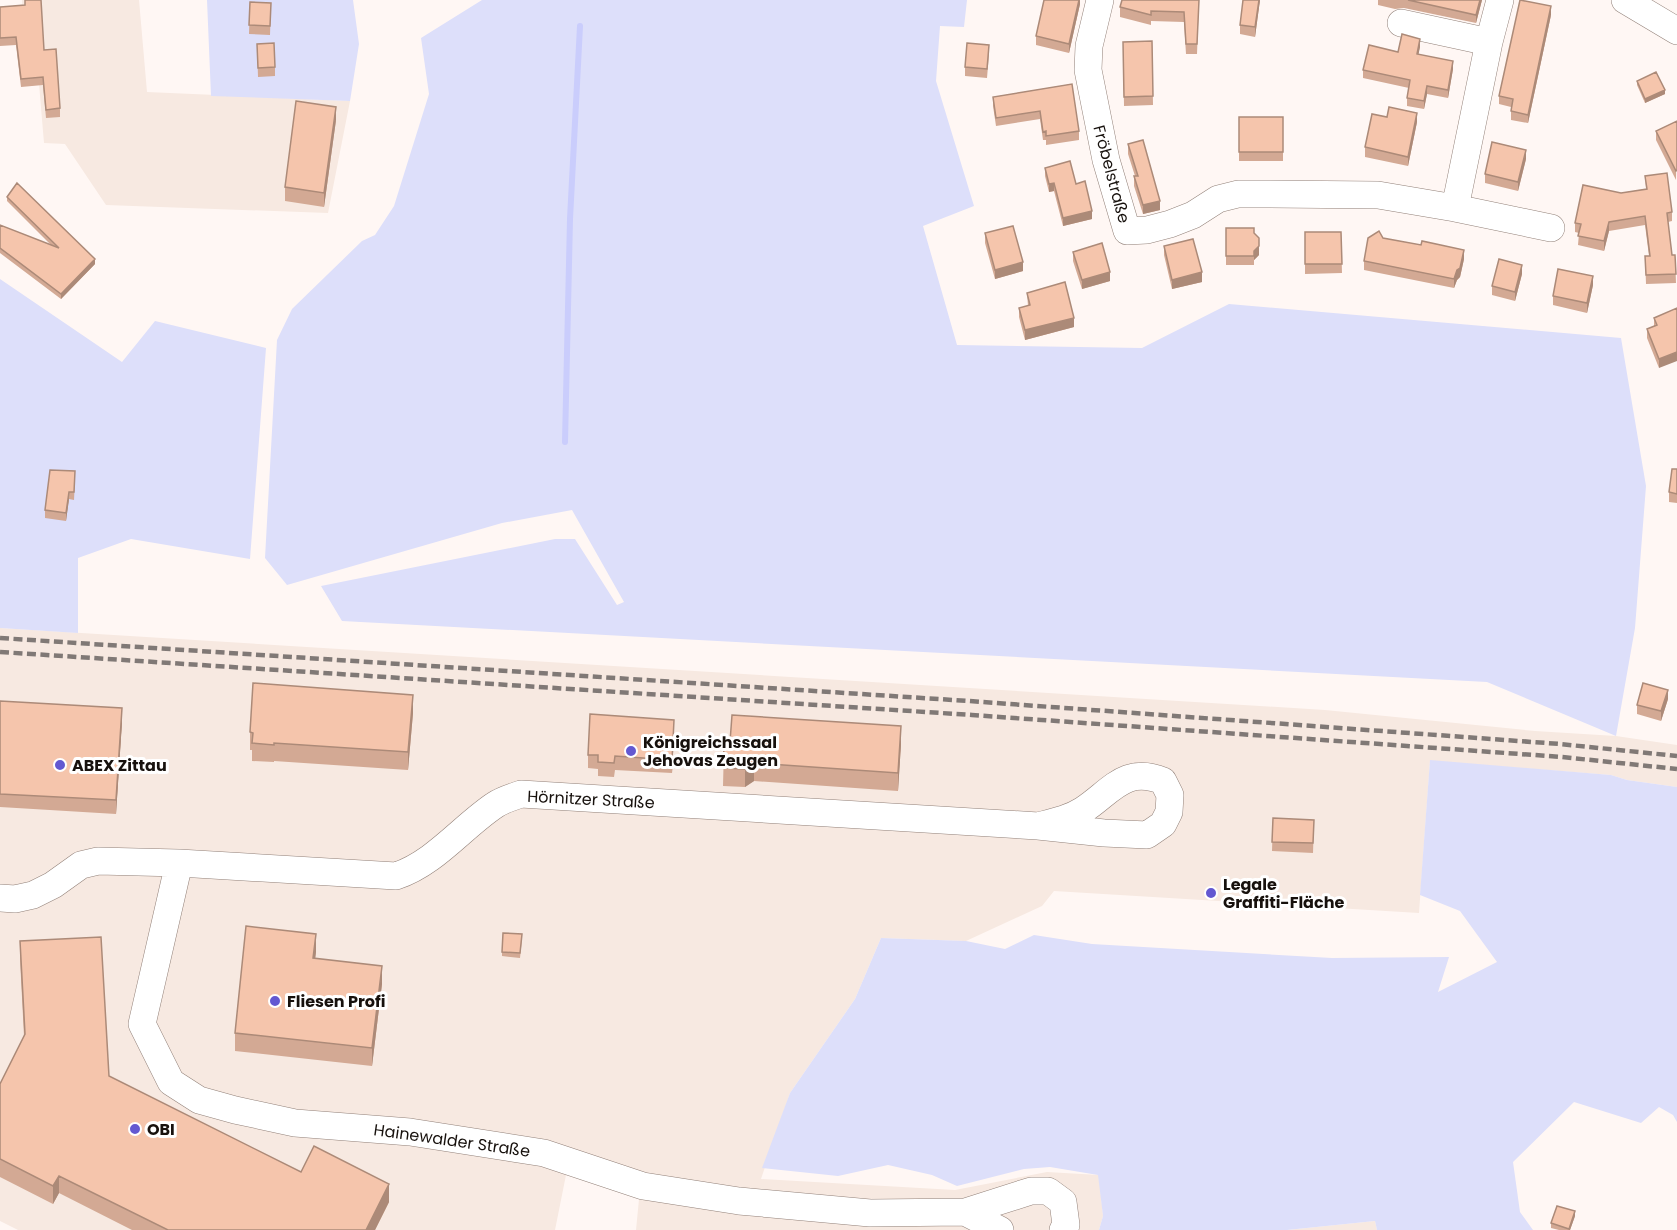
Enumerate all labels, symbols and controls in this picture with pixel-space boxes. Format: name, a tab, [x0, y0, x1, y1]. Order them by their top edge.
street label: Fröbelstraße	[1087, 123, 1136, 226]
place label: Königreichssaal Jehovas Zeugen	[643, 731, 778, 772]
marker: Königreichssaal Jehovas Zeugen	[624, 744, 638, 758]
place label: ABEX Zittau	[72, 754, 167, 777]
marker: ABEX Zittau	[53, 758, 67, 772]
street label: Hörnitzer Straße	[527, 785, 655, 814]
place label: Legale Graffiti-Fläche	[1223, 873, 1344, 914]
marker: Legale Graffiti-Fläche	[1204, 886, 1218, 900]
place label: Fliesen Profi	[287, 990, 386, 1013]
marker: Fliesen Profi	[268, 994, 282, 1008]
place label: OBI	[147, 1118, 175, 1141]
street label: Hainewalder Straße	[372, 1118, 532, 1163]
marker: OBI	[128, 1122, 142, 1136]

